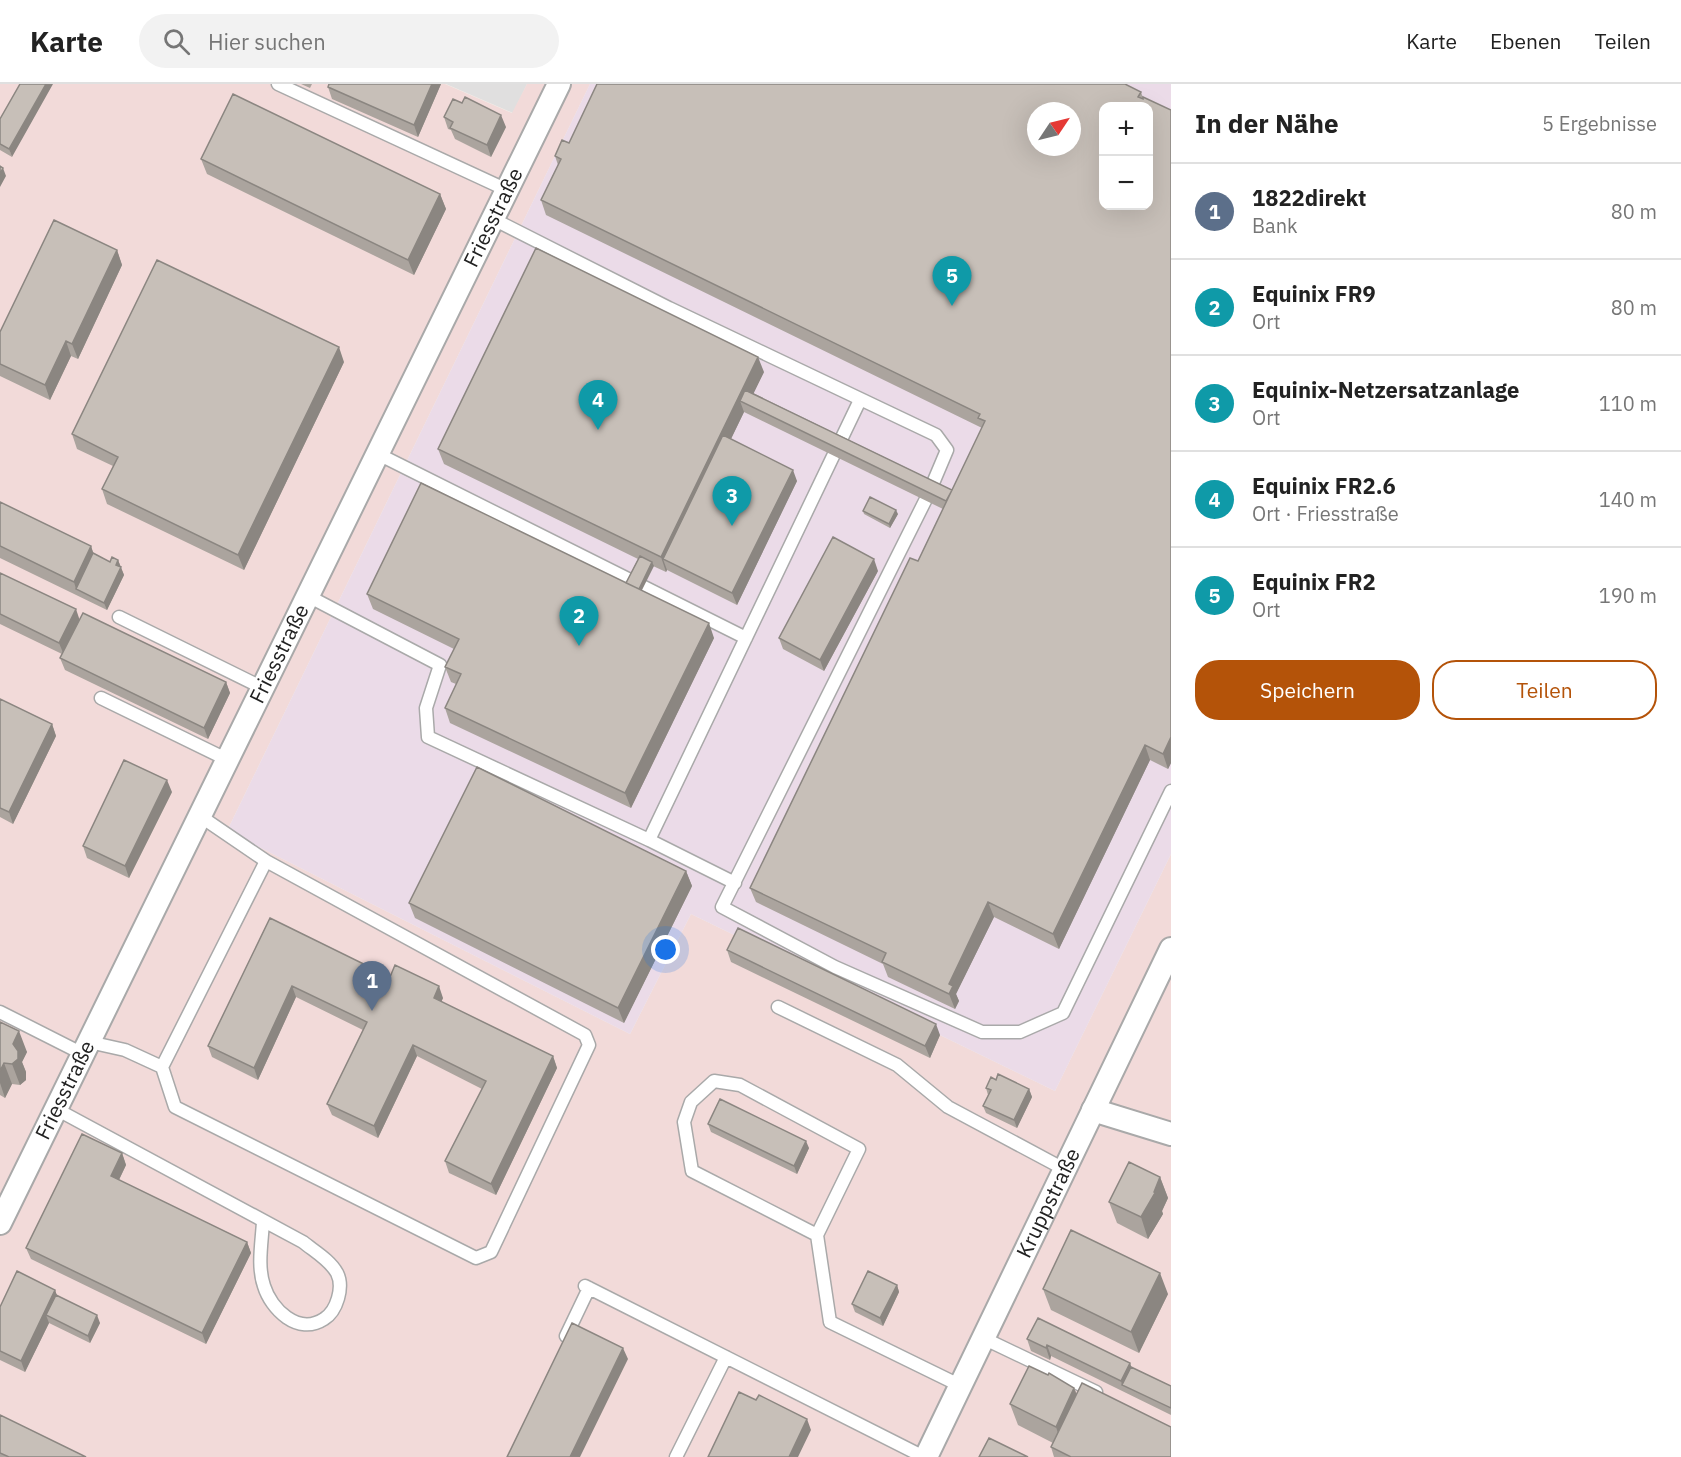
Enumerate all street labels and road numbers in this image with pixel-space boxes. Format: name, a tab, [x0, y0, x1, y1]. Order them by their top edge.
street label: Friesstraße	[456, 163, 529, 271]
street label: Friesstraße	[242, 599, 315, 708]
street label: Friesstraße	[28, 1035, 100, 1144]
street label: Kruppstraße	[1009, 1143, 1086, 1262]

